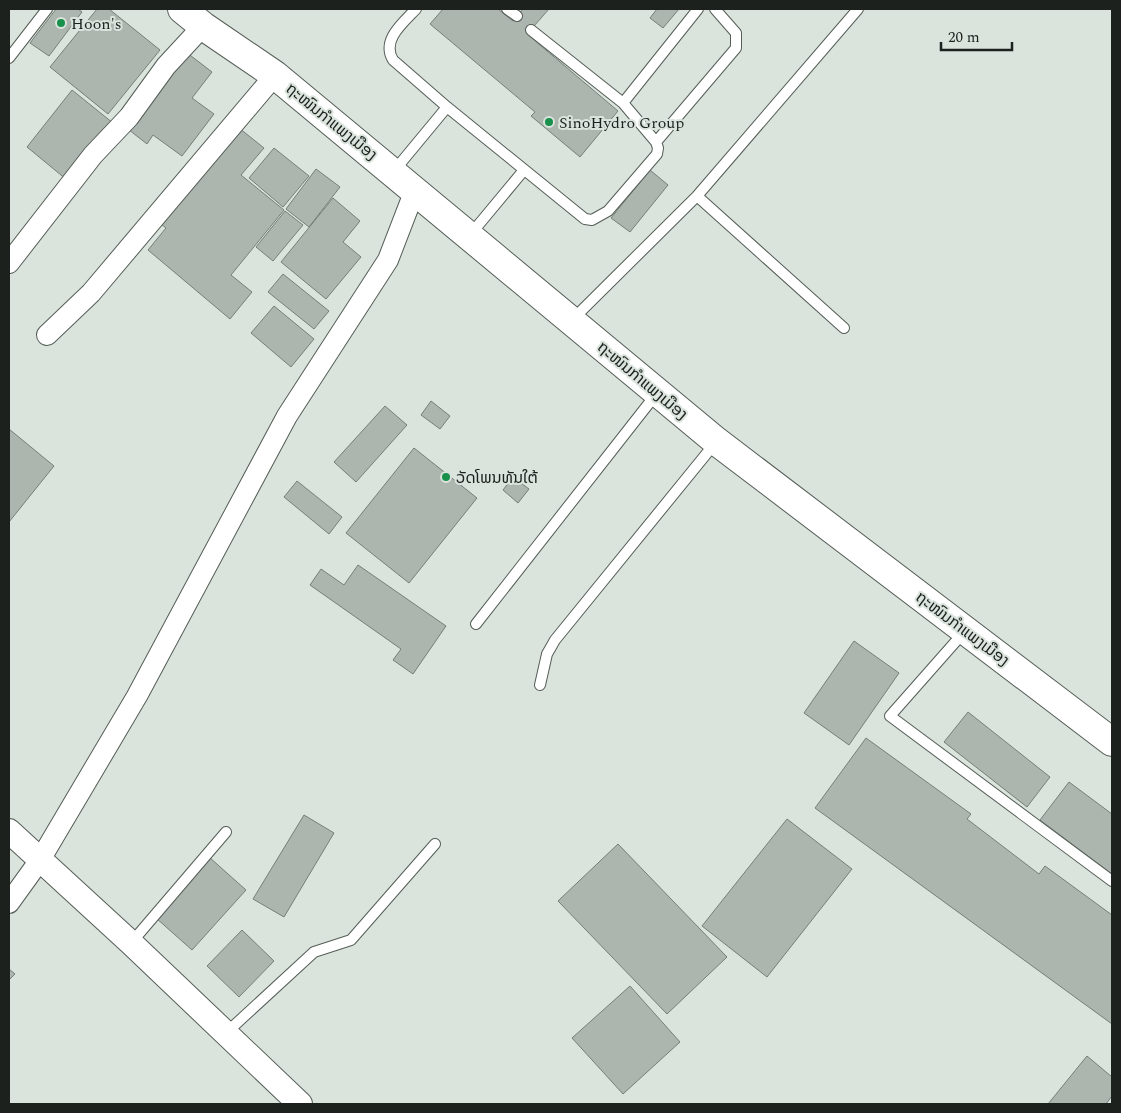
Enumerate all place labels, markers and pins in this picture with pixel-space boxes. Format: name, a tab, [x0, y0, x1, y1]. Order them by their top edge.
place label: Hoon's	[71, 12, 122, 36]
marker: Hoon's	[55, 17, 67, 29]
place label: SinoHydro Group	[559, 111, 684, 135]
marker: SinoHydro Group	[543, 116, 555, 128]
place label: ວັດໂພນທັນໃຕ້	[456, 466, 538, 490]
marker: ວັດໂພນທັນໃຕ້	[440, 471, 452, 483]

